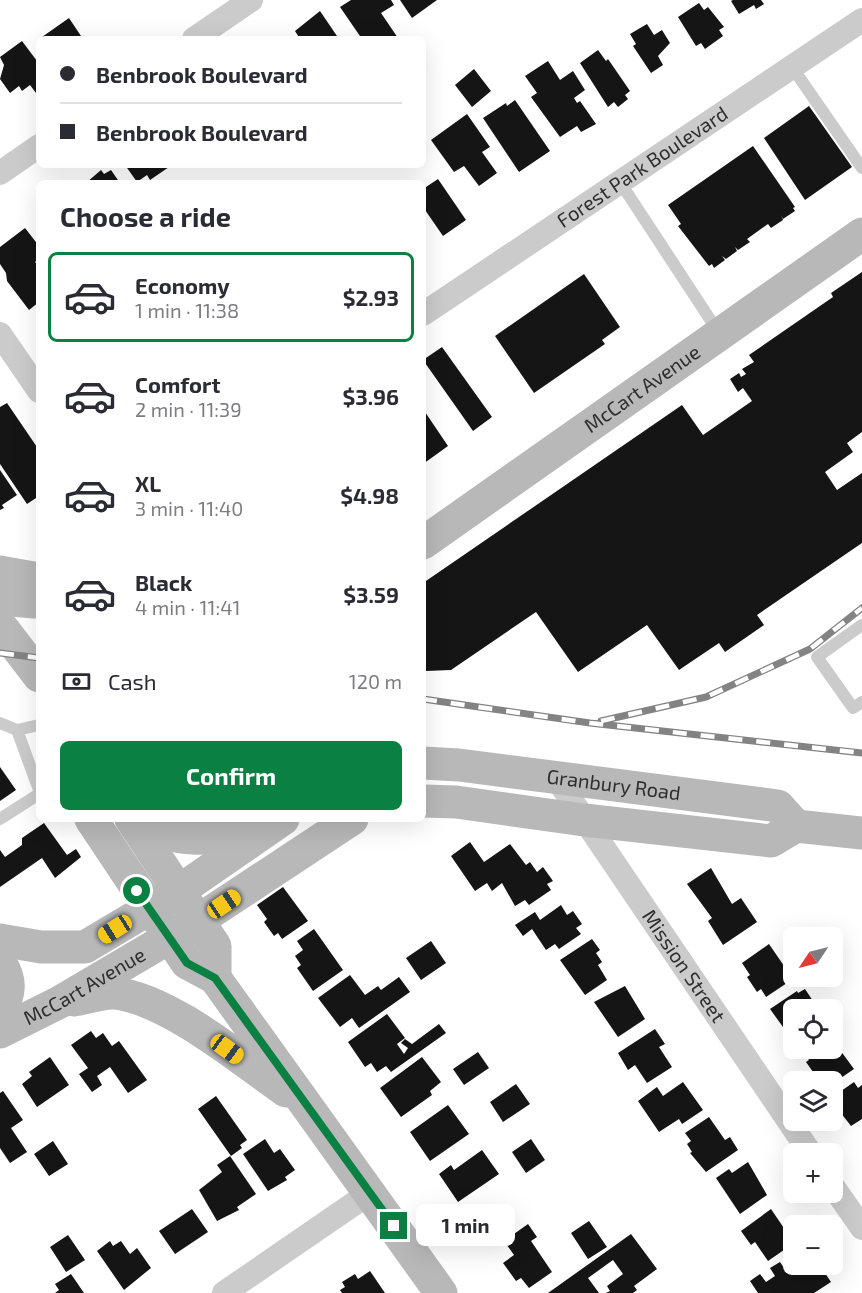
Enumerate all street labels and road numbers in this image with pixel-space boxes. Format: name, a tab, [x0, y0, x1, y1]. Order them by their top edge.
street label: Forest Park Boulevard	[552, 101, 732, 232]
street label: McCart Avenue	[579, 339, 704, 437]
street label: Granbury Road	[545, 763, 682, 804]
street label: Mission Street	[638, 905, 731, 1027]
street label: McCart Avenue	[19, 941, 149, 1029]

